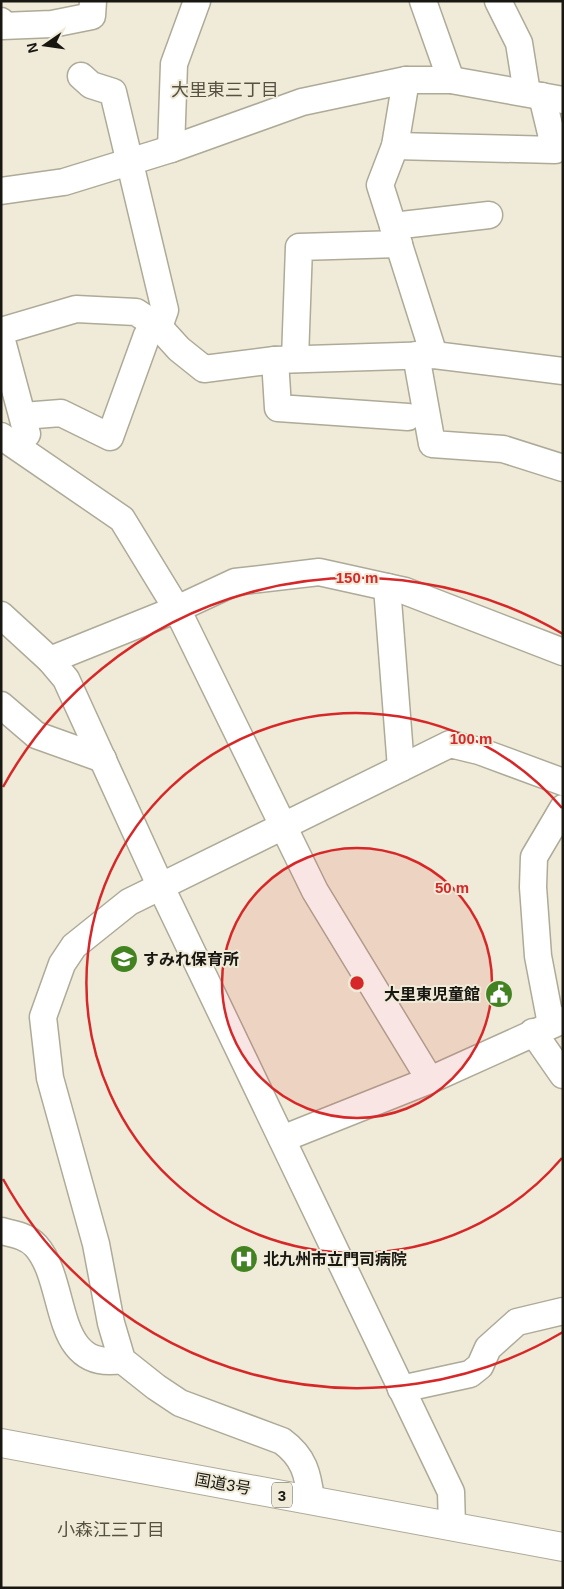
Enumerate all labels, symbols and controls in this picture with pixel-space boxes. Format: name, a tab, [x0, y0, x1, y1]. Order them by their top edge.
north arrow	[20, 20, 70, 70]
text: N	[23, 41, 41, 55]
district label: 大里東三丁目	[171, 80, 279, 100]
text: 150 m	[336, 569, 378, 586]
text: 100 m	[450, 730, 492, 747]
text: 50 m	[435, 879, 469, 896]
school or university icon: すみれ保育所	[109, 944, 139, 974]
place label: すみれ保育所	[143, 951, 239, 968]
centre of rings	[348, 974, 366, 992]
public building icon: 大里東児童館	[484, 979, 514, 1009]
place label: 大里東児童館	[384, 986, 480, 1003]
hospital icon: 北九州市立門司病院	[229, 1244, 259, 1274]
place label: 北九州市立門司病院	[263, 1250, 407, 1268]
street label: 国道3号	[194, 1471, 252, 1497]
road number: 3	[272, 1482, 292, 1508]
district label: 小森江三丁目	[57, 1520, 165, 1540]

